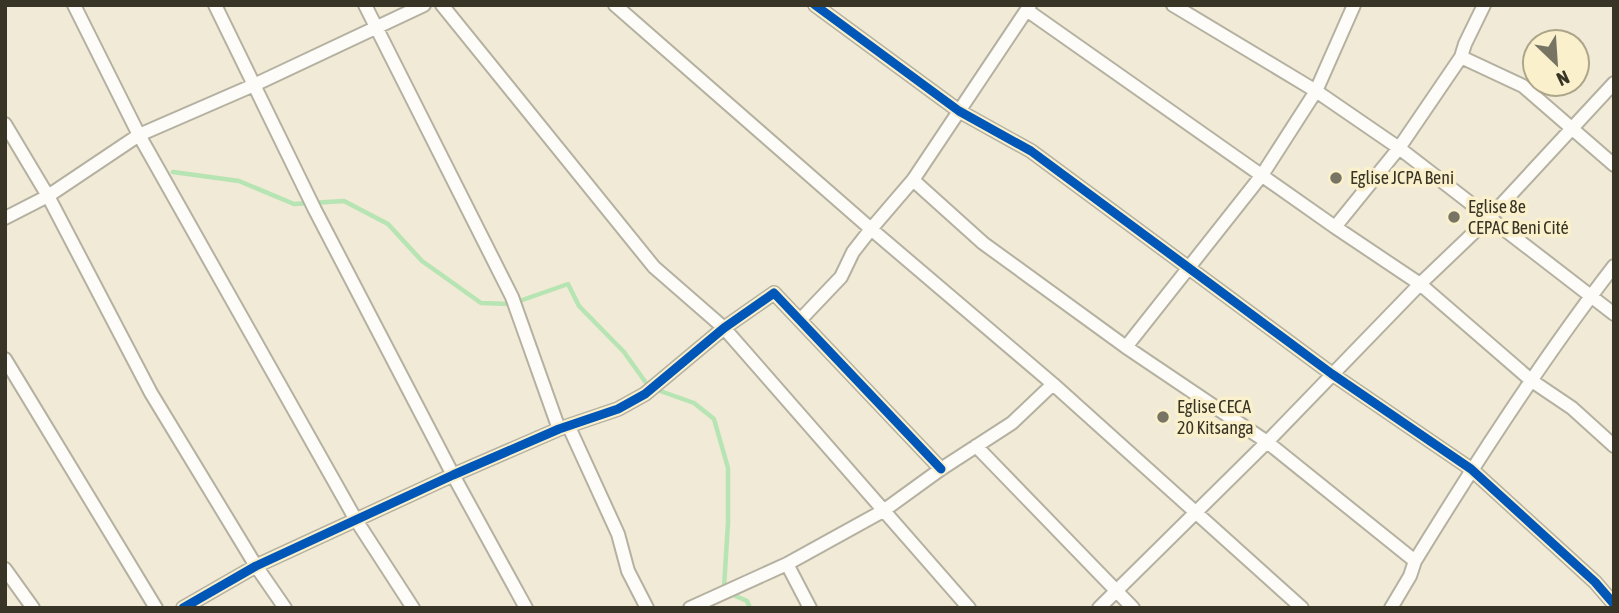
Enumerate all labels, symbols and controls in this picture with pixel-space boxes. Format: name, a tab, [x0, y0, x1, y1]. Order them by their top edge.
north arrow	[1521, 28, 1591, 98]
text: N	[1553, 66, 1573, 91]
place label: Eglise JCPA Beni	[1350, 167, 1454, 188]
marker: Eglise JCPA Beni	[1328, 170, 1344, 186]
place label: Eglise 8e CEPAC Beni Cité	[1468, 196, 1569, 238]
marker: Eglise 8e CEPAC Beni Cité	[1446, 209, 1462, 225]
place label: Eglise CECA 20 Kitsanga	[1177, 396, 1254, 438]
marker: Eglise CECA 20 Kitsanga	[1155, 409, 1171, 425]

